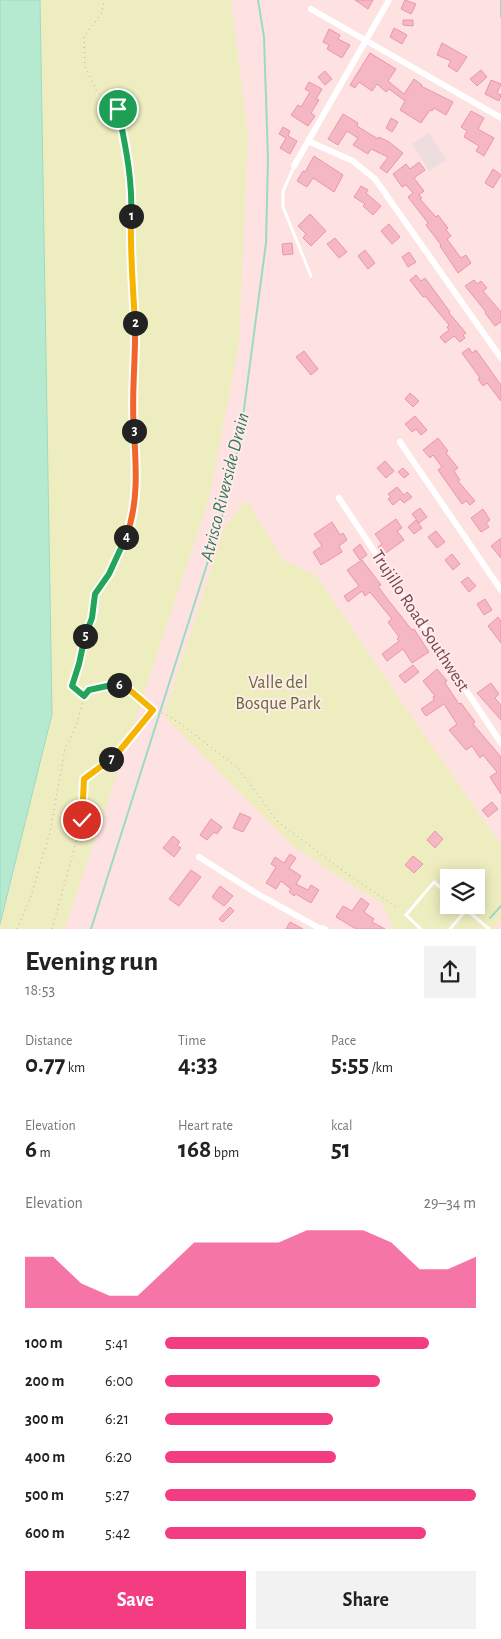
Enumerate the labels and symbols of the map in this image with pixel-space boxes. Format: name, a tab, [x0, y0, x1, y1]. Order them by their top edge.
pin	[97, 88, 139, 130]
pin: 1	[118, 204, 144, 228]
pin: 2	[122, 310, 148, 336]
water label: Atrisco Riverside Drain	[197, 411, 253, 564]
pin: 3	[122, 418, 146, 444]
pin: 4	[114, 524, 138, 550]
street label: Trujillo Road Southwest	[368, 547, 473, 695]
pin: 5	[72, 624, 98, 648]
pin: 6	[106, 672, 132, 698]
park label: Valle del Bosque Park	[235, 674, 322, 713]
pin: 7	[98, 746, 124, 772]
pin	[61, 799, 103, 841]

